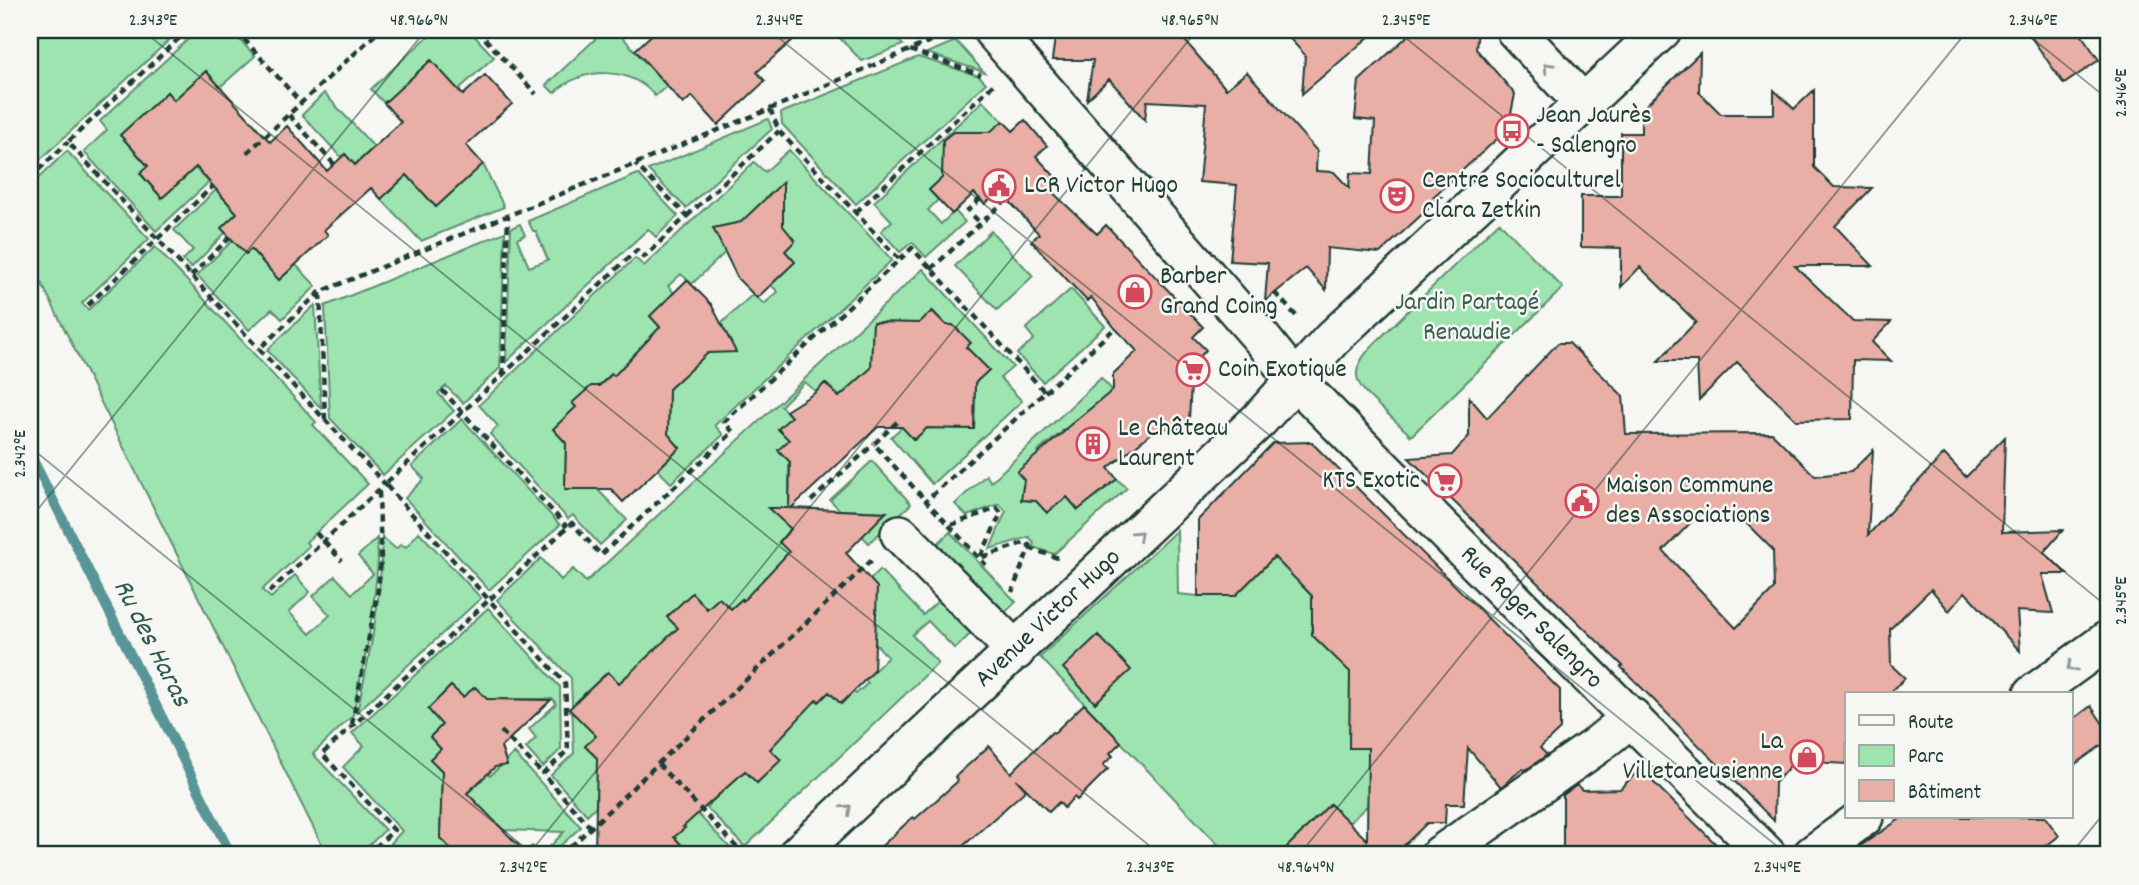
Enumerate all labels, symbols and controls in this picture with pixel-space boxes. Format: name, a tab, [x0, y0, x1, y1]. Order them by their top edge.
text: 2.343°E	[129, 9, 177, 34]
text: 48.966°N	[390, 9, 448, 34]
text: 2.344°E	[755, 9, 803, 34]
text: 48.965°N	[1161, 9, 1219, 34]
text: 2.345°E	[1382, 9, 1430, 34]
text: 2.346°E	[2008, 9, 2058, 34]
one-way arrow	[1544, 62, 1557, 75]
text: 2.346°E	[2110, 68, 2135, 118]
place label: Jean Jaurès - Salengro	[1536, 98, 1652, 165]
bus stop icon: Jean Jaurès - Salengro	[1493, 112, 1531, 150]
place label: Centre Socioculturel Clara Zetkin	[1422, 163, 1621, 230]
public building icon: LCR Victor Hugo	[980, 167, 1018, 205]
place label: LCR Victor Hugo	[1024, 168, 1178, 205]
theatre icon: Centre Socioculturel Clara Zetkin	[1378, 177, 1416, 215]
place label: Barber Grand Coing	[1160, 259, 1278, 326]
shop icon: Barber Grand Coing	[1116, 273, 1154, 311]
park label: Jardin Partagé Renaudie	[1395, 285, 1539, 352]
supermarket icon: Coin Exotique	[1174, 351, 1212, 389]
place label: Coin Exotique	[1218, 352, 1347, 389]
place label: Le Château Laurent	[1118, 411, 1228, 478]
building icon: Le Château Laurent	[1074, 425, 1112, 463]
text: 2.342°E	[9, 430, 34, 478]
supermarket icon: KTS Exotic	[1426, 462, 1464, 500]
place label: KTS Exotic	[1322, 463, 1420, 500]
place label: Maison Commune des Associations	[1606, 468, 1773, 535]
public building icon: Maison Commune des Associations	[1563, 482, 1601, 520]
one-way arrow	[1130, 531, 1143, 544]
street label: Rue Roger Salengro	[1451, 537, 1611, 698]
street label: Avenue Victor Hugo	[967, 540, 1130, 697]
water label: Ru des Haras	[101, 573, 200, 716]
text: 2.345°E	[2110, 577, 2135, 625]
one-way arrow	[2066, 659, 2079, 671]
legend	[1845, 692, 2072, 818]
text: Route	[1908, 709, 1954, 739]
place label: La Villetaneusienne	[1623, 724, 1784, 791]
shop icon: La Villetaneusienne	[1788, 738, 1826, 776]
text: Parc	[1908, 743, 1944, 773]
text: Bâtiment	[1908, 779, 1981, 809]
one-way arrow	[839, 804, 852, 817]
text: 2.342°E	[499, 856, 547, 881]
text: 2.343°E	[1126, 856, 1174, 881]
text: 48.964°N	[1278, 856, 1334, 881]
text: 2.344°E	[1753, 856, 1801, 881]

